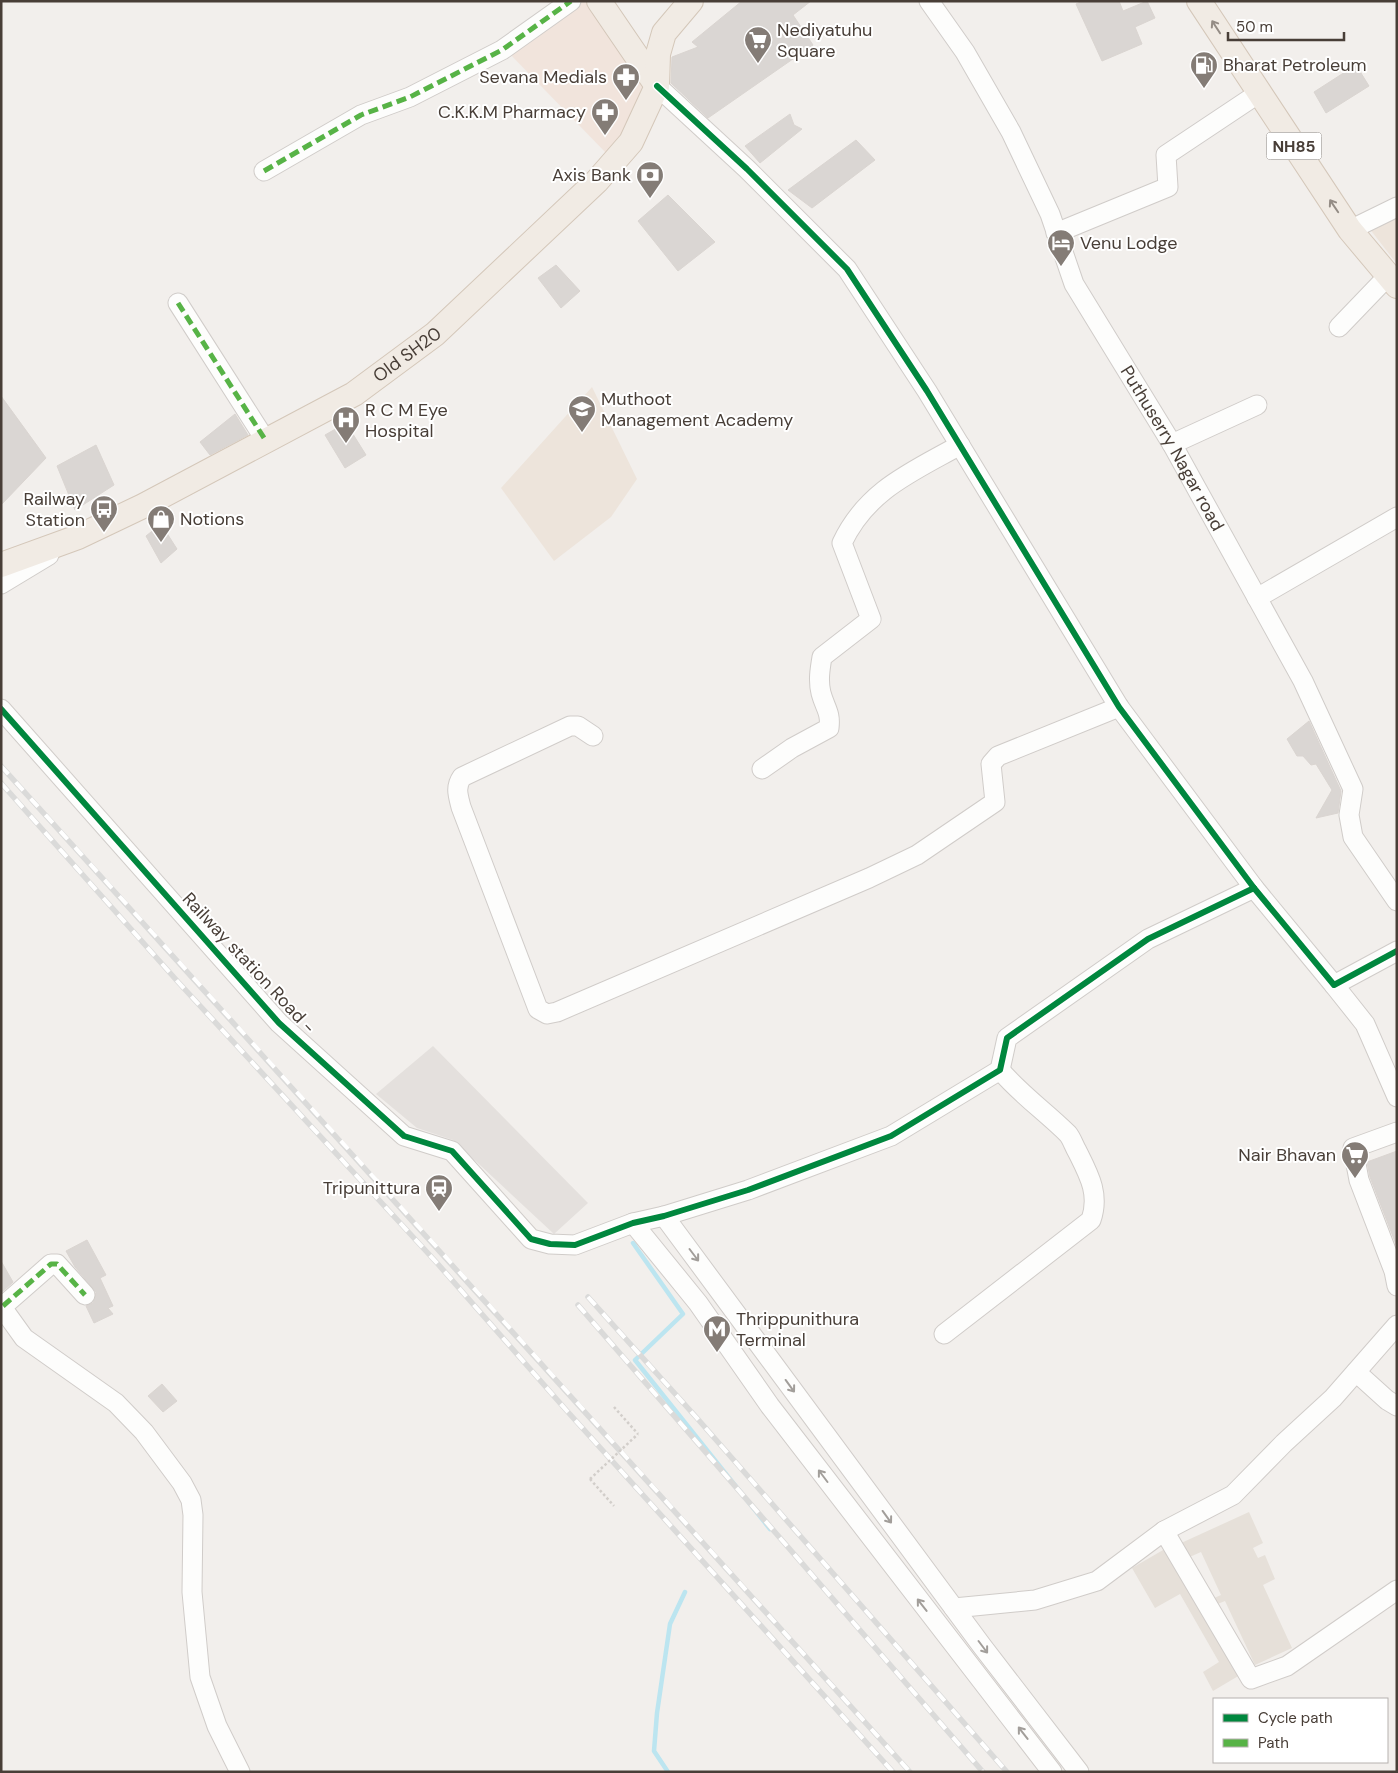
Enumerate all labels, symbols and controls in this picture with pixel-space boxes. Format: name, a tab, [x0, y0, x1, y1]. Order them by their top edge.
scale bar	[1228, 10, 1344, 42]
text: 50 m	[1236, 17, 1273, 37]
place label: Nediyatuhu Square	[777, 18, 872, 63]
one-way arrow	[1210, 20, 1220, 34]
supermarket icon: Nediyatuhu Square	[743, 25, 773, 64]
fuel station icon: Bharat Petroleum	[1189, 50, 1219, 89]
place label: Bharat Petroleum	[1223, 53, 1367, 77]
pharmacy icon: Sevana Medials	[611, 62, 641, 101]
place label: Sevana Medials	[479, 65, 607, 89]
pharmacy icon: C.K.K.M Pharmacy	[590, 97, 620, 136]
place label: C.K.K.M Pharmacy	[438, 100, 586, 124]
road number: NH85	[1266, 132, 1322, 160]
bank icon: Axis Bank	[635, 160, 665, 199]
place label: Axis Bank	[552, 163, 631, 187]
one-way arrow	[1329, 199, 1339, 213]
hotel icon: Venu Lodge	[1046, 228, 1076, 267]
place label: Venu Lodge	[1080, 231, 1178, 255]
street label: Old SH20	[368, 321, 446, 388]
street label: Puthuserry Nagar road	[1115, 361, 1230, 535]
place label: Muthoot Management Academy	[601, 387, 793, 432]
school or university icon: Muthoot Management Academy	[567, 394, 597, 433]
place label: R C M Eye Hospital	[365, 398, 448, 443]
hospital icon: R C M Eye Hospital	[331, 405, 361, 444]
place label: Railway Station	[23, 487, 85, 532]
bus stop icon: Railway Station	[89, 494, 119, 533]
shop icon: Notions	[146, 504, 176, 543]
place label: Notions	[180, 507, 244, 531]
street label: Railway station Road -	[177, 887, 321, 1039]
supermarket icon: Nair Bhavan	[1340, 1140, 1370, 1179]
place label: Nair Bhavan	[1238, 1143, 1336, 1167]
station icon: Tripunittura	[424, 1173, 454, 1212]
place label: Tripunittura	[323, 1176, 420, 1200]
one-way arrow	[688, 1248, 699, 1261]
place label: Thrippunithura Terminal	[736, 1307, 859, 1352]
metro station icon: Thrippunithura Terminal	[702, 1314, 732, 1353]
one-way arrow	[785, 1379, 796, 1392]
one-way arrow	[818, 1470, 829, 1483]
one-way arrow	[882, 1510, 892, 1524]
one-way arrow	[917, 1599, 928, 1612]
one-way arrow	[978, 1640, 989, 1653]
legend	[1213, 1698, 1388, 1763]
text: Cycle path	[1258, 1708, 1333, 1728]
one-way arrow	[1017, 1727, 1028, 1740]
text: Path	[1258, 1733, 1289, 1753]

